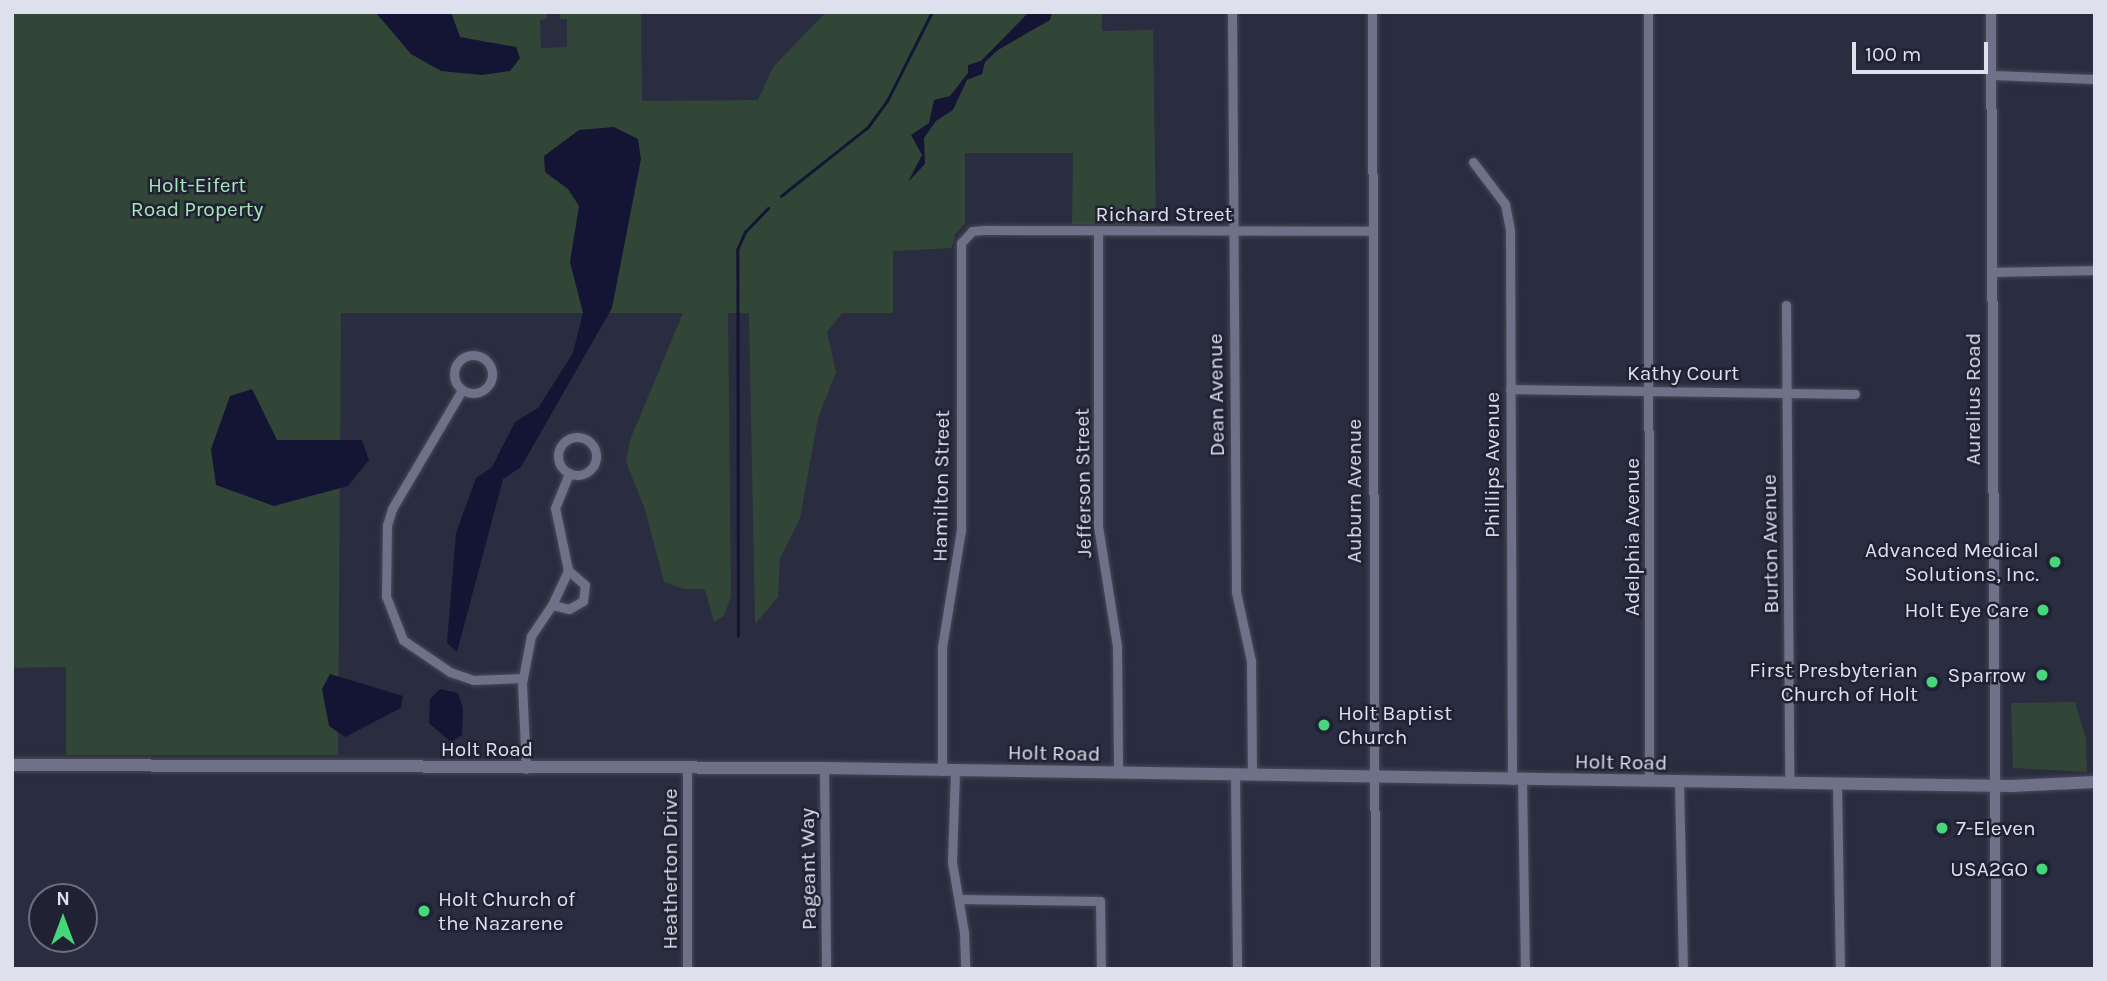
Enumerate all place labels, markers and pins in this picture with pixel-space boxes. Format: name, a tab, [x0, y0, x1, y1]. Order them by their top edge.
place label: Advanced Medical Solutions, Inc.	[1865, 537, 2039, 587]
marker: Advanced Medical Solutions, Inc.	[2045, 552, 2065, 572]
place label: Holt Eye Care	[1905, 597, 2029, 623]
marker: Holt Eye Care	[2035, 602, 2051, 618]
place label: First Presbyterian Church of Holt	[1749, 657, 1918, 707]
place label: Sparrow	[1948, 662, 2026, 688]
marker: Sparrow	[2032, 665, 2052, 685]
marker: First Presbyterian Church of Holt	[1924, 674, 1940, 690]
place label: Holt Baptist Church	[1338, 700, 1452, 750]
marker: Holt Baptist Church	[1316, 717, 1332, 733]
place label: 7-Eleven	[1956, 815, 2036, 841]
marker: 7-Eleven	[1934, 820, 1950, 836]
place label: USA2GO	[1950, 856, 2028, 882]
marker: USA2GO	[2034, 861, 2050, 877]
place label: Holt Church of the Nazarene	[438, 886, 575, 936]
marker: Holt Church of the Nazarene	[416, 903, 432, 919]

